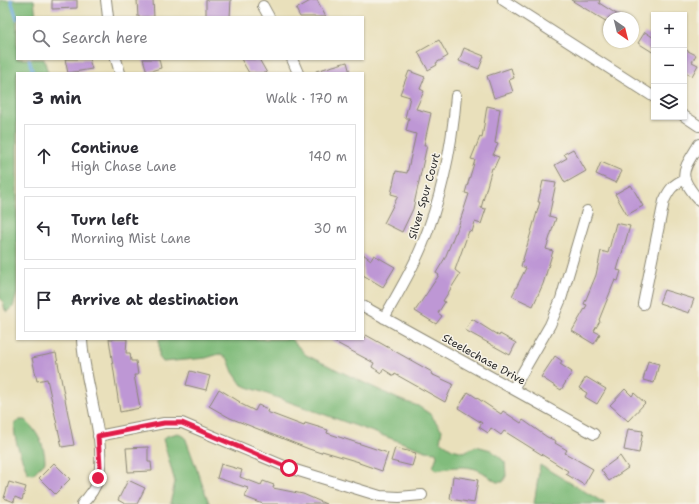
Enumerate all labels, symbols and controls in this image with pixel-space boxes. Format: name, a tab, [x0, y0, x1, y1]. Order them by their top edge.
north arrow	[603, 12, 639, 48]
map controls	[651, 12, 687, 120]
button: +	[651, 12, 687, 48]
search box	[16, 16, 364, 60]
icon: search	[30, 27, 52, 49]
text: Search here	[62, 28, 148, 48]
button: −	[651, 48, 687, 84]
button: layers	[651, 84, 687, 120]
text: 3 min	[32, 87, 82, 109]
text: Walk · 170 m	[266, 90, 348, 107]
text: Continue	[71, 138, 139, 158]
icon: ahead	[33, 145, 55, 167]
text: 140 m	[308, 148, 347, 165]
street label: Silver Spur Court	[405, 151, 444, 241]
text: High Chase Lane	[71, 158, 177, 175]
text: Turn left	[71, 210, 139, 230]
icon: left	[33, 217, 55, 239]
text: 30 m	[313, 220, 347, 237]
text: Morning Mist Lane	[71, 230, 191, 247]
icon: arrive	[33, 289, 55, 311]
text: Arrive at destination	[71, 290, 239, 310]
street label: Steelechase Drive	[439, 330, 528, 389]
route start	[280, 459, 298, 477]
route end	[89, 469, 107, 487]

